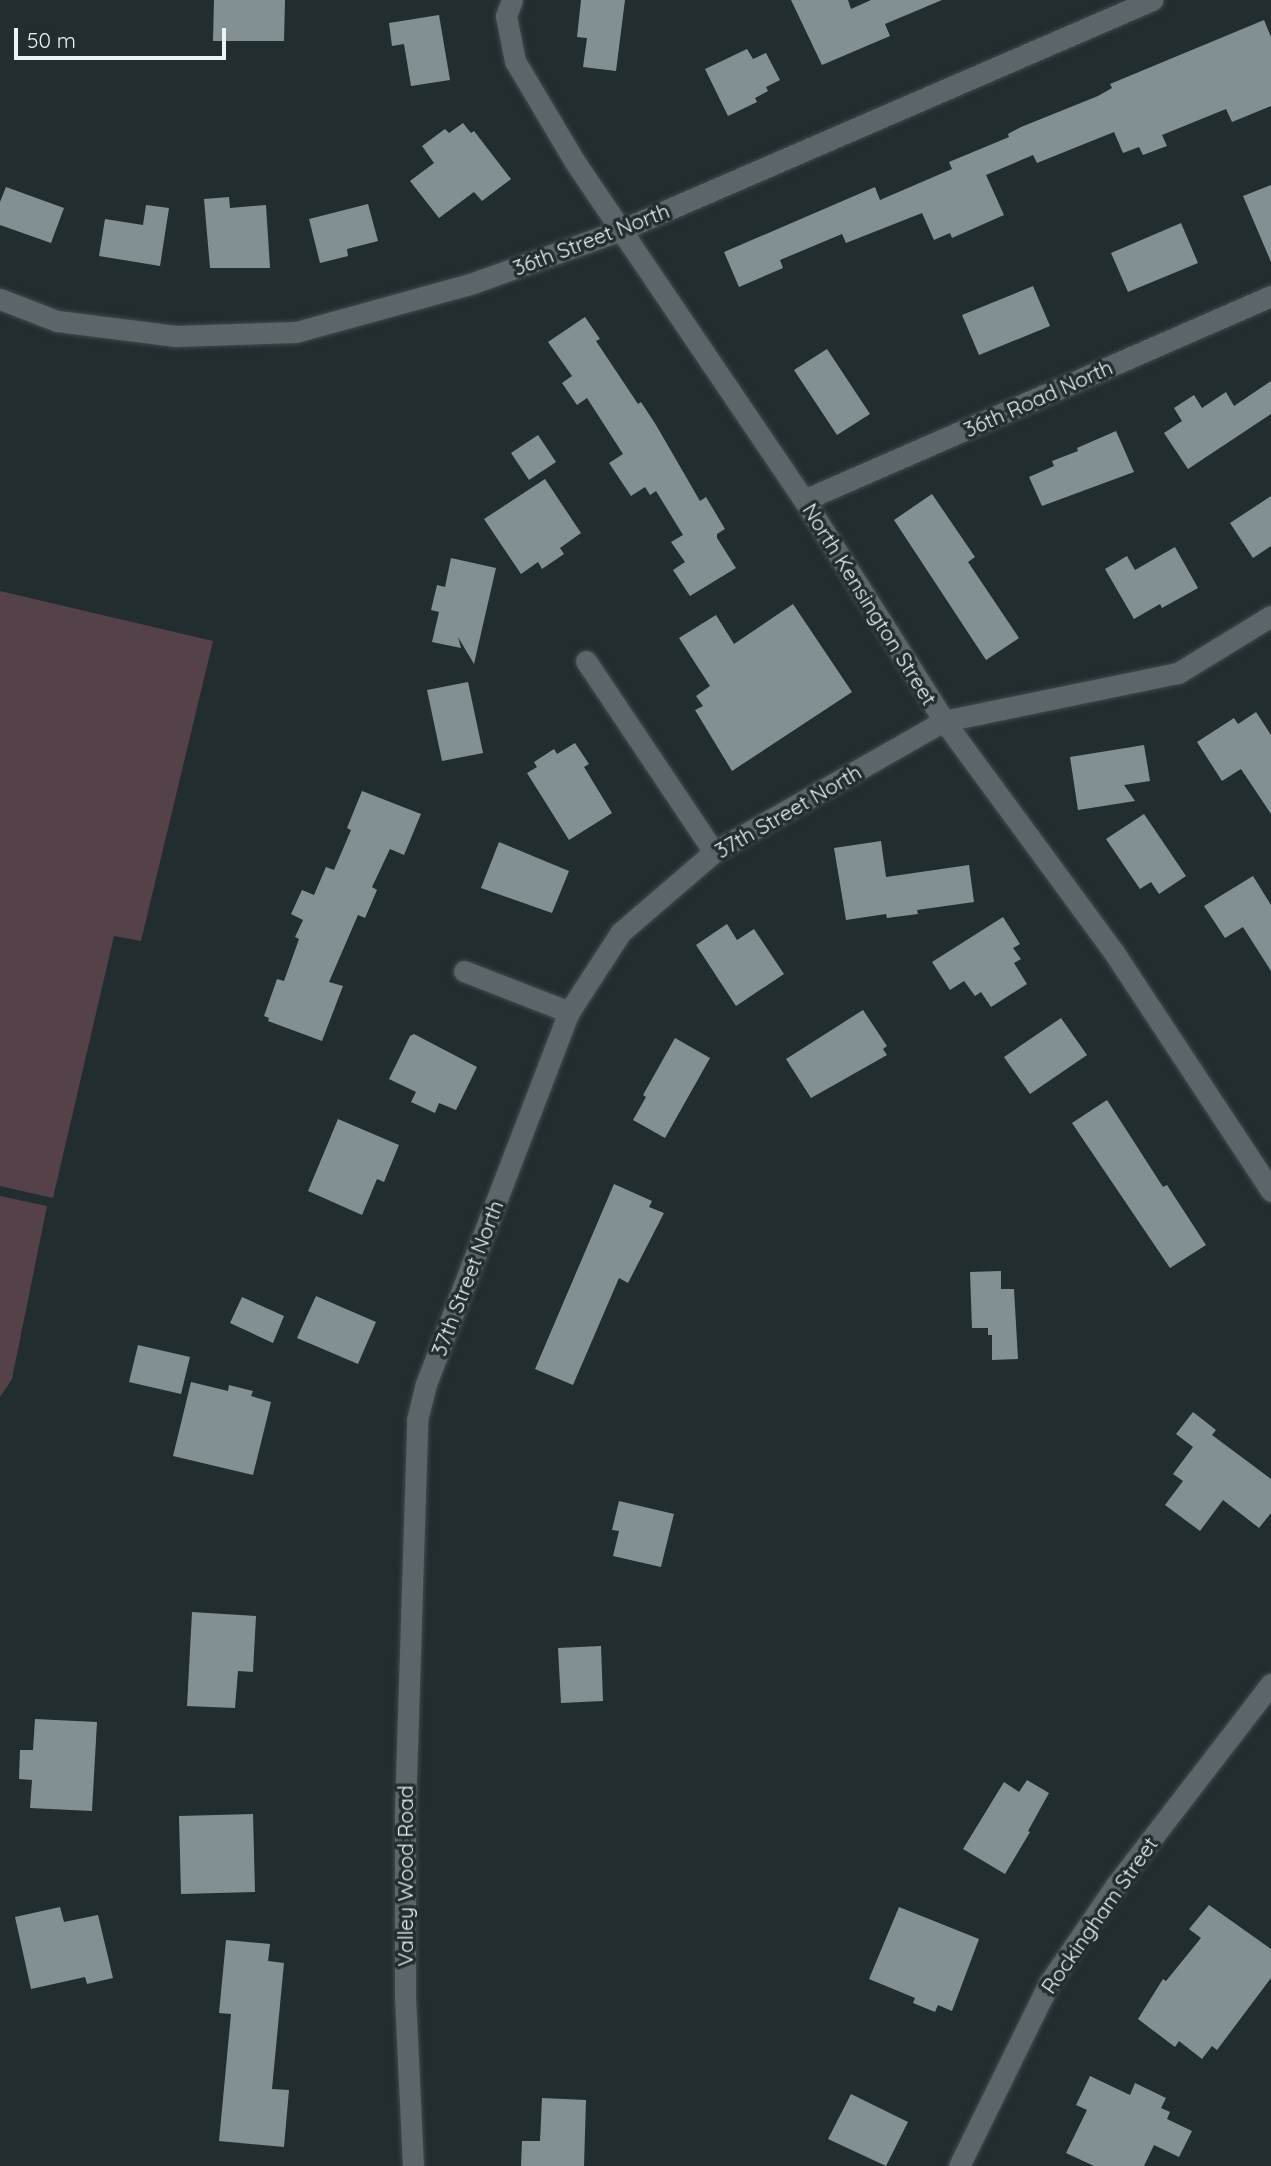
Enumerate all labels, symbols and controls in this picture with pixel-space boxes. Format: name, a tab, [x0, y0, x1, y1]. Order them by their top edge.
scale bar	[18, 14, 229, 58]
text: 50 m	[27, 27, 76, 53]
street label: 36th Street North	[509, 198, 673, 280]
street label: 36th Road North	[960, 354, 1116, 442]
street label: North Kensington Street	[798, 498, 942, 710]
street label: 37th Street North	[710, 759, 866, 863]
street label: 37th Street North	[426, 1197, 508, 1359]
street label: Valley Wood Road	[392, 1785, 418, 1967]
street label: Rockingham Street	[1035, 1832, 1163, 1998]

